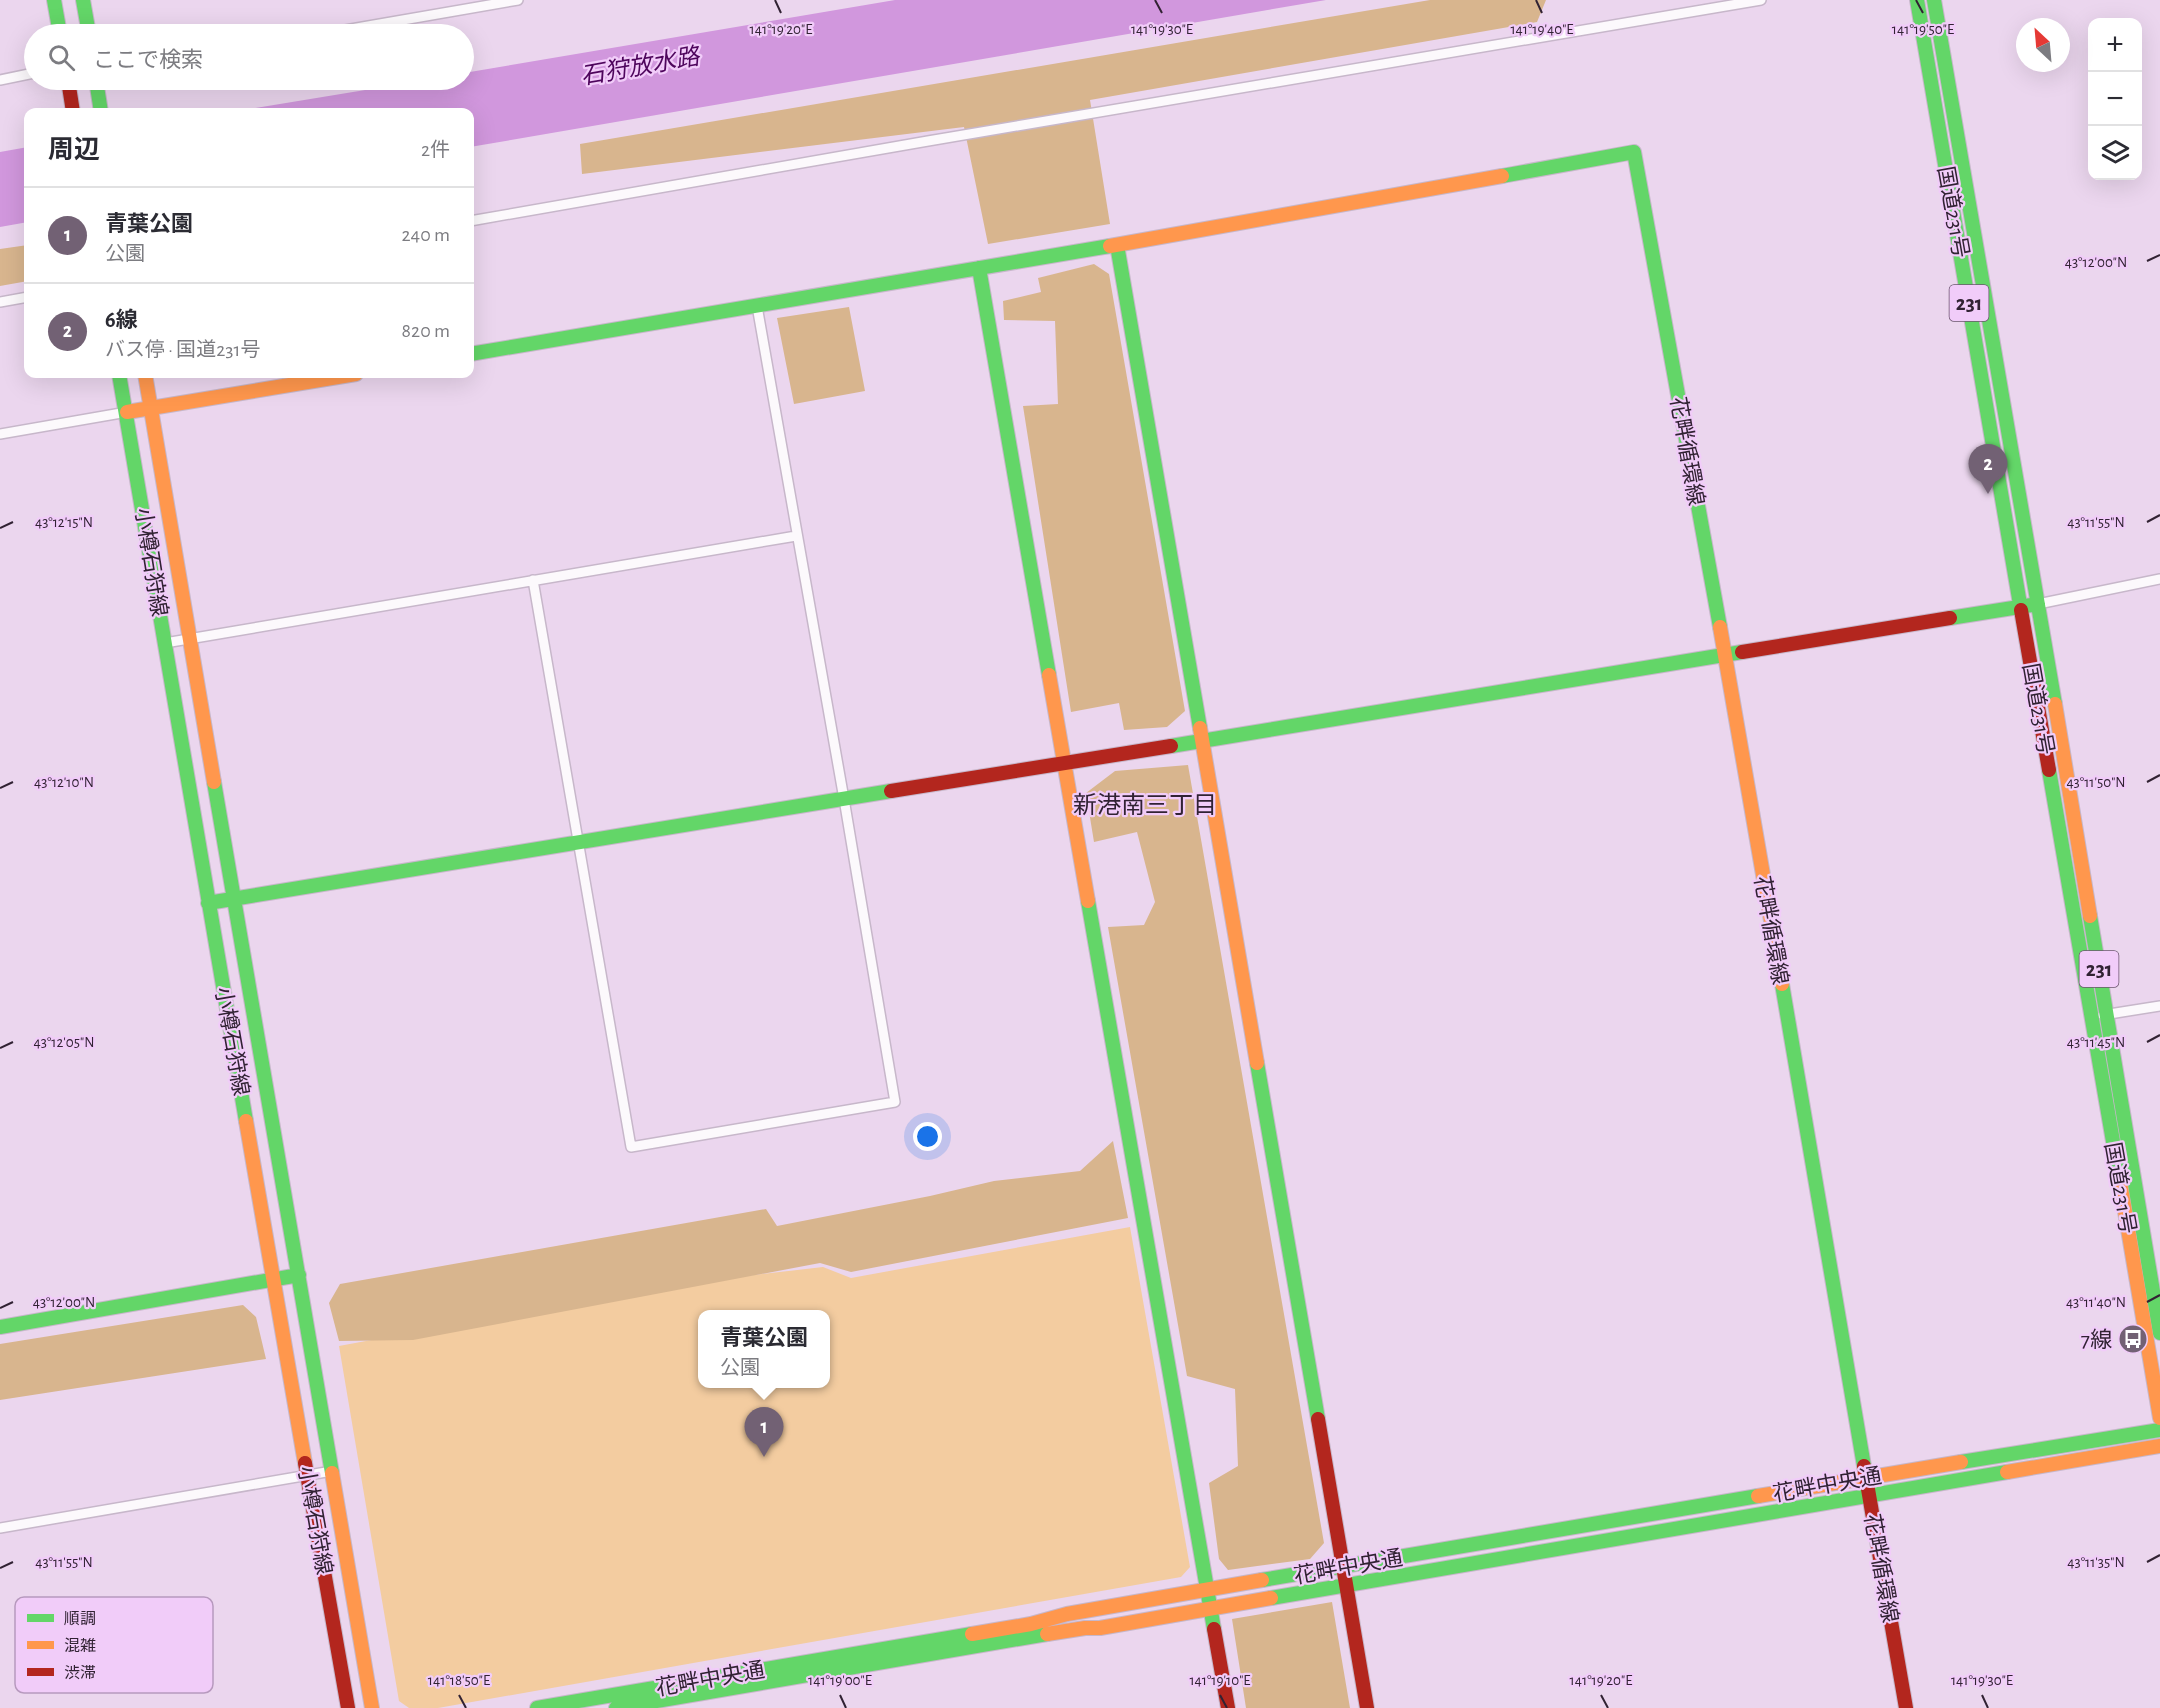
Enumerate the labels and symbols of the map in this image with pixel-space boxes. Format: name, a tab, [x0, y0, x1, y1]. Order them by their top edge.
north arrow	[2016, 18, 2070, 72]
text: 141°19'20"E	[750, 22, 812, 37]
text: 141°19'30"E	[1131, 22, 1193, 37]
text: 141°19'40"E	[1510, 22, 1574, 37]
text: 141°19'50"E	[1892, 22, 1954, 37]
water label: 石狩放水路	[579, 42, 703, 89]
street label: 国道231号	[1934, 164, 1973, 260]
text: 43°12'00"N	[2065, 255, 2127, 270]
road number: 231	[1950, 285, 1988, 321]
street label: 花畔循環線	[1667, 395, 1708, 507]
pin: 2	[1968, 444, 2008, 494]
street label: 小樽石狩線	[132, 506, 171, 618]
text: 43°12'15"N	[35, 515, 93, 530]
text: 43°11'55"N	[2067, 515, 2125, 530]
street label: 国道231号	[2019, 661, 2058, 757]
text: 43°12'10"N	[34, 775, 94, 790]
text: 43°11'50"N	[2066, 775, 2126, 790]
district label: 新港南三丁目	[1073, 792, 1217, 818]
street label: 花畔循環線	[1751, 874, 1792, 986]
road number: 231	[2080, 951, 2118, 987]
street label: 小樽石狩線	[212, 985, 253, 1097]
text: 43°12'05"N	[34, 1035, 94, 1050]
text: 43°11'45"N	[2067, 1035, 2125, 1050]
your location	[913, 1122, 942, 1151]
street label: 国道231号	[2101, 1140, 2140, 1236]
text: 43°12'00"N	[33, 1295, 95, 1310]
text: 43°11'40"N	[2066, 1295, 2126, 1310]
bus stop icon: 7線	[2117, 1323, 2149, 1355]
place label: 7線	[2081, 1328, 2112, 1351]
pin: 1	[744, 1408, 783, 1457]
street label: 小樽石狩線	[295, 1464, 336, 1576]
street label: 花畔中央通	[1771, 1464, 1883, 1505]
street label: 花畔循環線	[1861, 1512, 1902, 1624]
street label: 花畔中央通	[1292, 1546, 1404, 1587]
text: 43°11'55"N	[35, 1555, 93, 1570]
text: 43°11'35"N	[2067, 1555, 2125, 1570]
legend	[15, 1597, 213, 1693]
text: 順調	[64, 1611, 96, 1627]
text: 混雑	[64, 1637, 96, 1654]
street label: 花畔中央通	[654, 1658, 766, 1699]
text: 渋滞	[64, 1665, 96, 1681]
text: 141°18'50"E	[428, 1673, 490, 1688]
text: 141°19'00"E	[808, 1673, 872, 1688]
text: 141°19'10"E	[1189, 1673, 1251, 1688]
text: 141°19'20"E	[1570, 1673, 1632, 1688]
text: 141°19'30"E	[1951, 1673, 2013, 1688]

